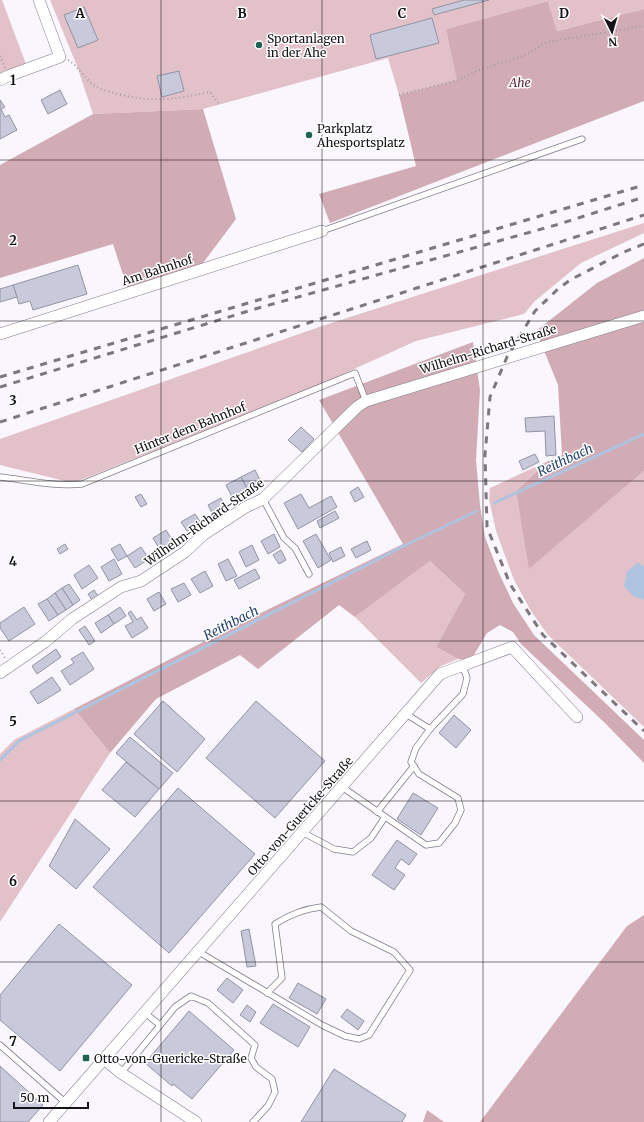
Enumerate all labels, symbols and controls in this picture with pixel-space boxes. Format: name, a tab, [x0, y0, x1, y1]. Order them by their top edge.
text: A	[74, 5, 85, 22]
text: B	[237, 5, 247, 22]
text: C	[398, 5, 407, 22]
text: D	[559, 5, 569, 22]
north arrow	[592, 12, 632, 52]
place label: Sportanlagen in der Ahe	[267, 31, 345, 60]
text: N	[608, 35, 618, 49]
marker: Sportanlagen in der Ahe	[254, 40, 264, 50]
text: 1	[10, 72, 16, 89]
park label: Ahe	[508, 75, 531, 90]
place label: Parkplatz Ahesportsplatz	[316, 121, 405, 150]
marker: Parkplatz Ahesportsplatz	[304, 130, 314, 140]
text: 2	[9, 232, 17, 249]
street label: Am Bahnhof	[119, 251, 195, 289]
street label: Wilhelm-Richard-Straße	[417, 321, 558, 377]
text: 3	[9, 392, 17, 409]
street label: Hinter dem Bahnhof	[132, 399, 248, 457]
water label: Reithbach	[534, 440, 596, 480]
street label: Wilhelm-Richard-Straße	[141, 475, 266, 569]
text: 4	[9, 553, 18, 570]
water label: Reithbach	[201, 602, 261, 644]
text: 5	[9, 713, 17, 730]
street label: Otto-von-Guericke-Straße	[244, 753, 356, 879]
text: 6	[9, 873, 17, 890]
text: 7	[9, 1033, 17, 1050]
place label: Otto-von-Guericke-Straße	[94, 1051, 247, 1066]
marker: Otto-von-Guericke-Straße	[81, 1053, 91, 1063]
scale bar	[14, 1084, 88, 1110]
text: 50 m	[20, 1090, 49, 1105]

